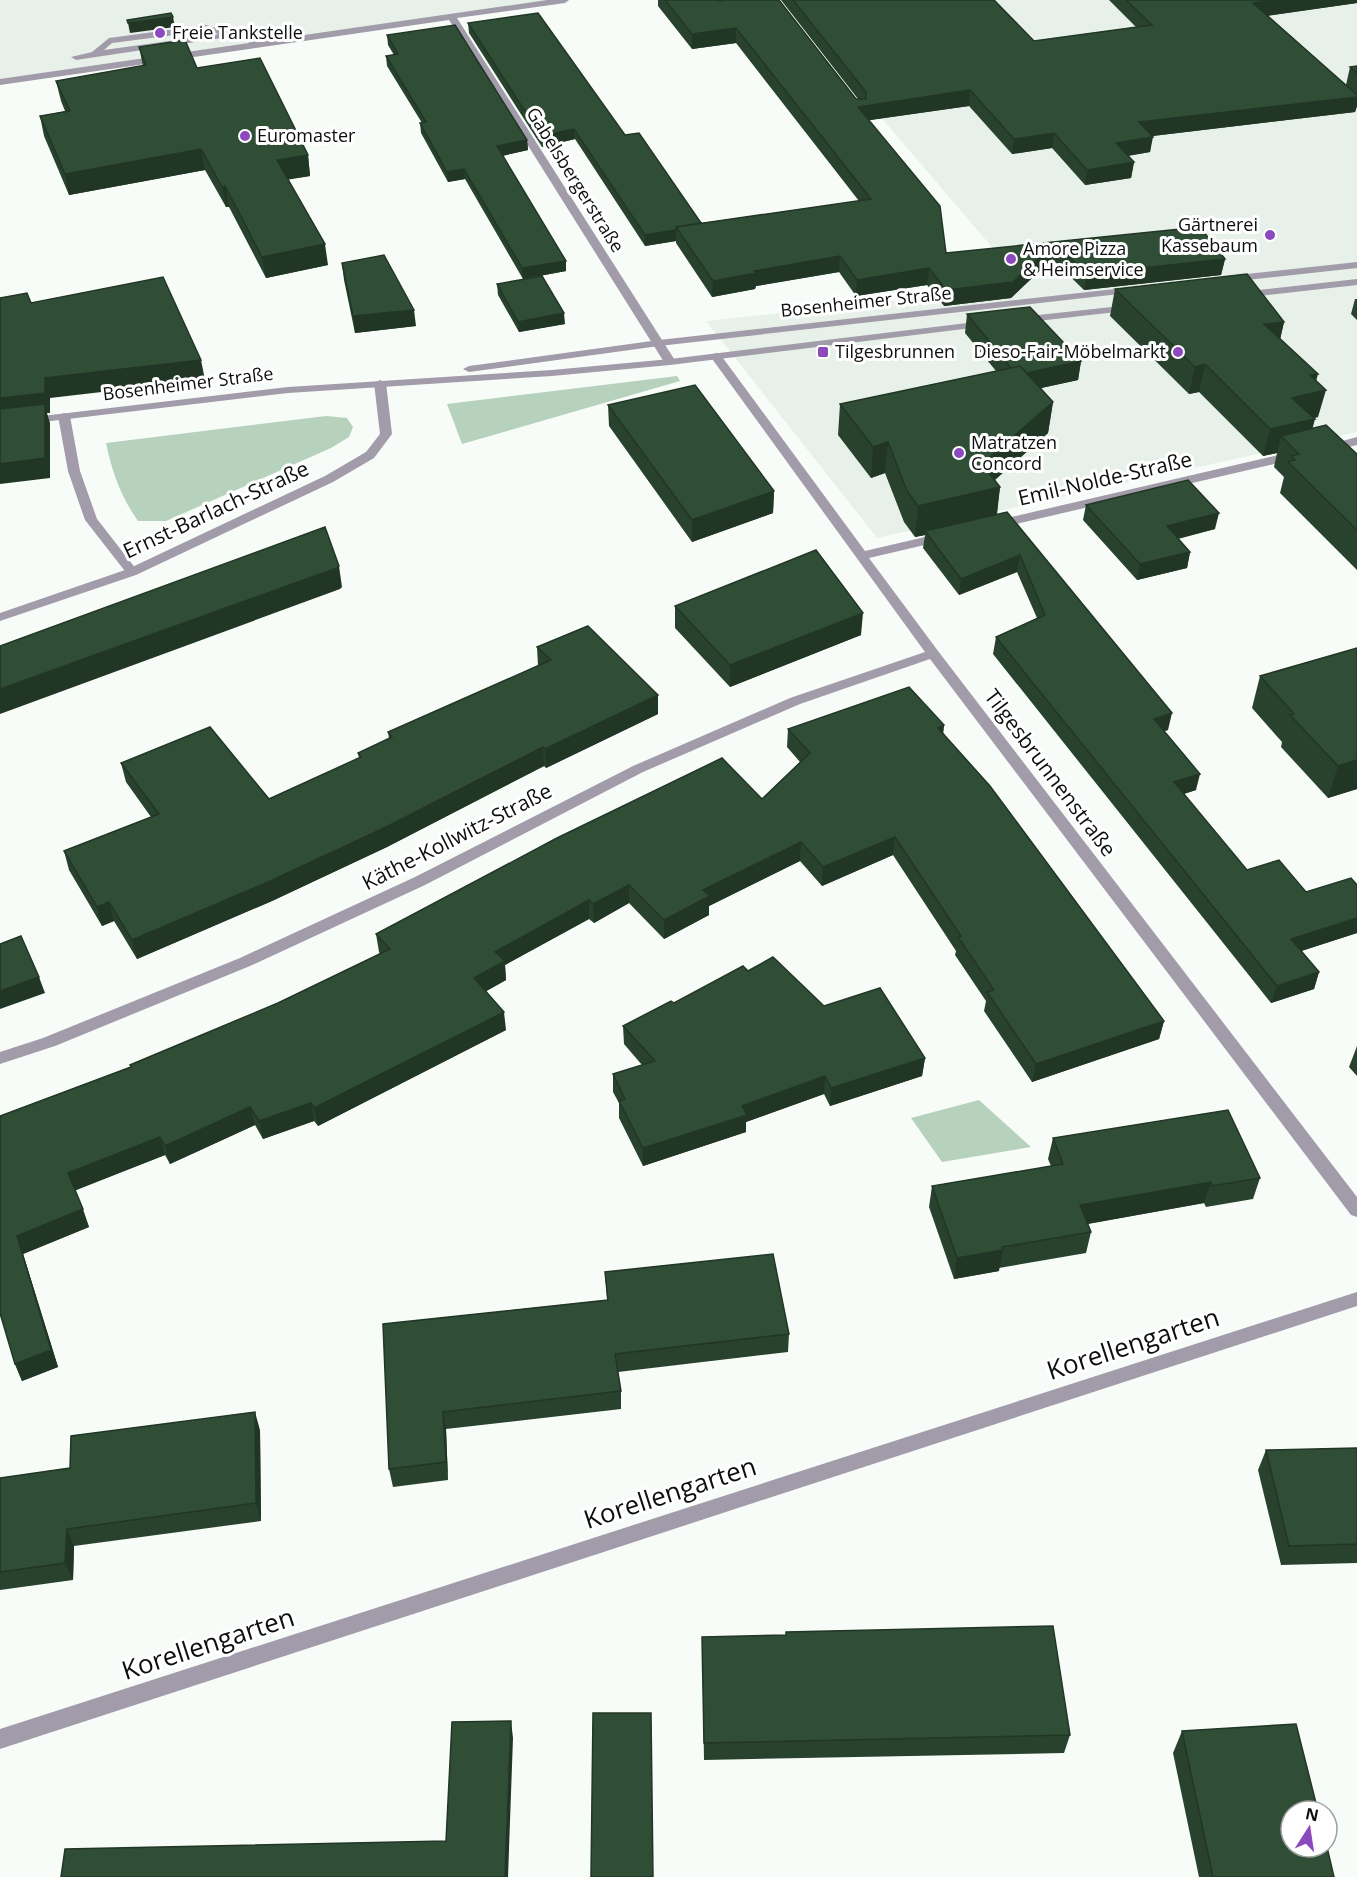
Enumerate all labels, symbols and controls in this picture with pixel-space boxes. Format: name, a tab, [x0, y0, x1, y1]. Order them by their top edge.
place label: Freie Tankstelle	[172, 20, 303, 44]
marker: Freie Tankstelle	[153, 26, 167, 40]
street label: Gabelsbergerstraße	[521, 102, 630, 257]
place label: Euromaster	[257, 123, 356, 147]
marker: Euromaster	[238, 129, 252, 143]
place label: Gärtnerei Kassebaum	[1161, 212, 1258, 257]
marker: Gärtnerei Kassebaum	[1263, 228, 1277, 242]
place label: Amore Pizza & Heimservice	[1023, 236, 1144, 281]
marker: Amore Pizza & Heimservice	[1004, 252, 1018, 266]
street label: Bosenheimer Straße	[779, 280, 952, 322]
place label: Tilgesbrunnen	[835, 339, 955, 363]
place label: Dieso-Fair-Möbelmarkt	[974, 339, 1166, 363]
marker: Tilgesbrunnen	[816, 345, 830, 359]
marker: Dieso-Fair-Möbelmarkt	[1171, 345, 1185, 359]
street label: Bosenheimer Straße	[101, 361, 275, 405]
place label: Matratzen Concord	[971, 430, 1057, 475]
street label: Emil-Nolde-Straße	[1015, 444, 1195, 512]
marker: Matratzen Concord	[952, 446, 966, 460]
street label: Ernst-Barlach-Straße	[118, 454, 313, 564]
street label: Tilgesbrunnenstraße	[979, 683, 1123, 862]
street label: Käthe-Kollwitz-Straße	[357, 776, 556, 896]
street label: Korellengarten	[1042, 1298, 1224, 1388]
street label: Korellengarten	[579, 1447, 761, 1537]
street label: Korellengarten	[117, 1598, 299, 1688]
north arrow	[1279, 1799, 1339, 1859]
text: N	[1303, 1802, 1321, 1826]

